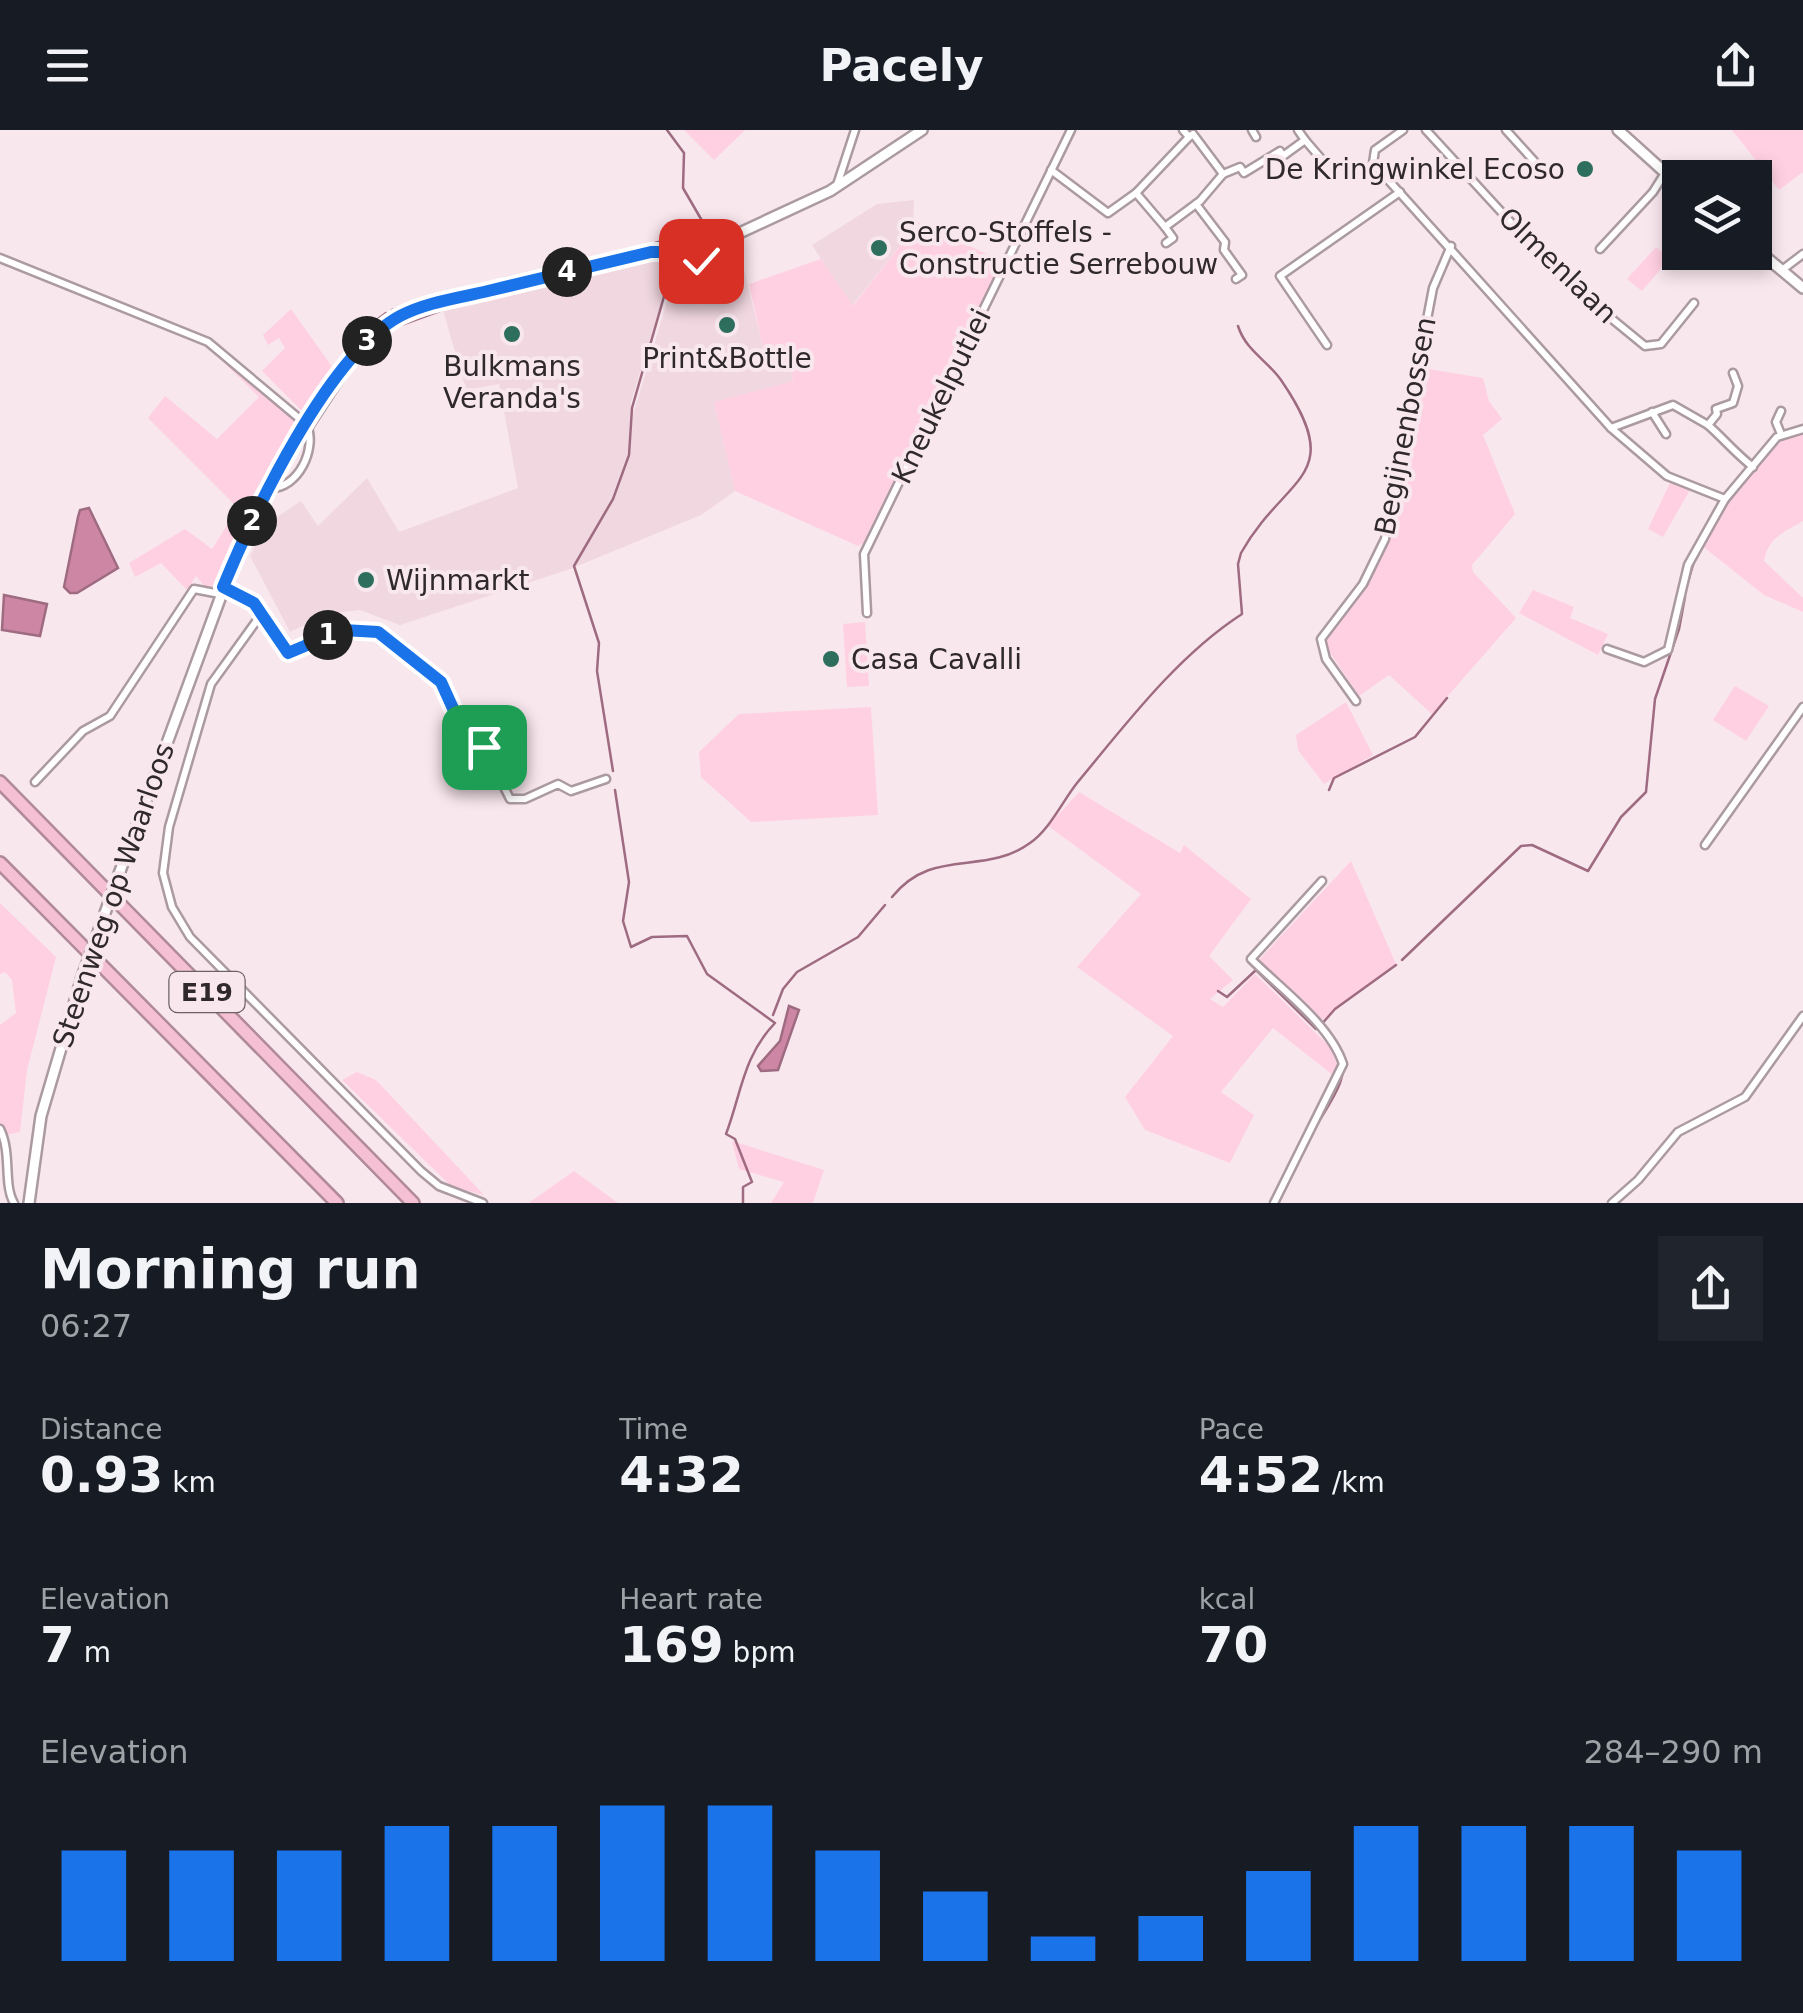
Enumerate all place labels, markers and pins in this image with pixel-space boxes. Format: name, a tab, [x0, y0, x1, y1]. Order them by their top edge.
place label: De Kringwinkel Ecoso	[1265, 153, 1565, 186]
marker: De Kringwinkel Ecoso	[1574, 158, 1596, 180]
place label: Serco-Stoffels - Constructie Serrebouw	[899, 216, 1218, 281]
pin	[659, 219, 744, 304]
marker: Serco-Stoffels - Constructie Serrebouw	[868, 237, 890, 259]
pin: 4	[542, 247, 592, 297]
marker: Print&Bottle	[716, 314, 738, 336]
pin: 3	[342, 316, 392, 366]
marker: Bulkmans Veranda's	[501, 323, 523, 345]
place label: Print&Bottle	[642, 342, 812, 375]
place label: Bulkmans Veranda's	[443, 350, 581, 415]
pin: 2	[227, 496, 277, 546]
place label: Wijnmarkt	[386, 564, 530, 597]
marker: Wijnmarkt	[355, 569, 377, 591]
pin: 1	[303, 610, 353, 660]
place label: Casa Cavalli	[851, 643, 1022, 676]
marker: Casa Cavalli	[820, 648, 842, 670]
pin	[442, 705, 527, 790]

